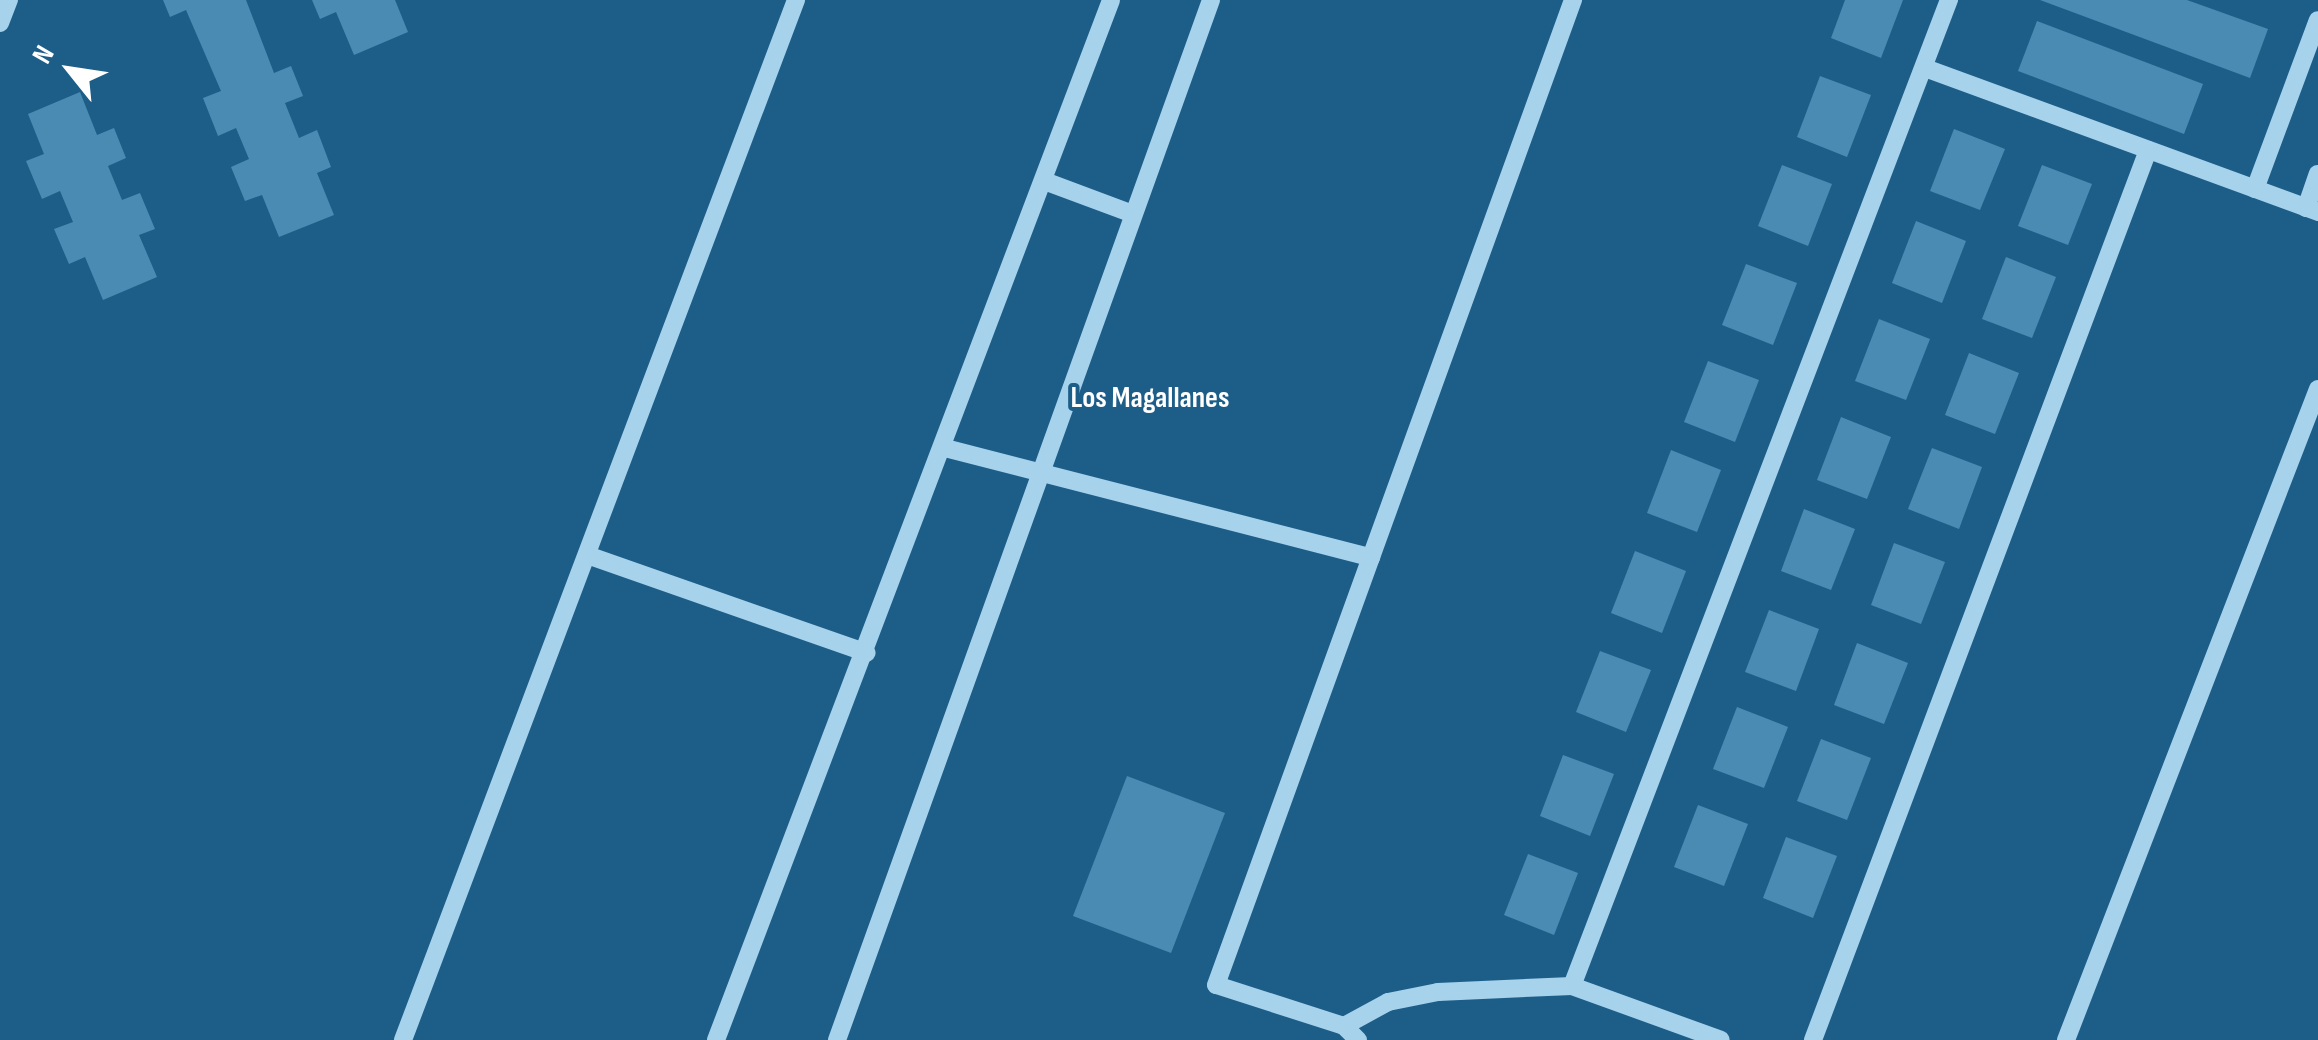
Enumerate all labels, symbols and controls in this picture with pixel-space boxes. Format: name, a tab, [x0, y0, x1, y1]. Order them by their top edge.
north arrow	[20, 20, 120, 120]
text: N	[26, 40, 62, 69]
district label: Los Magallanes	[1071, 380, 1229, 416]

